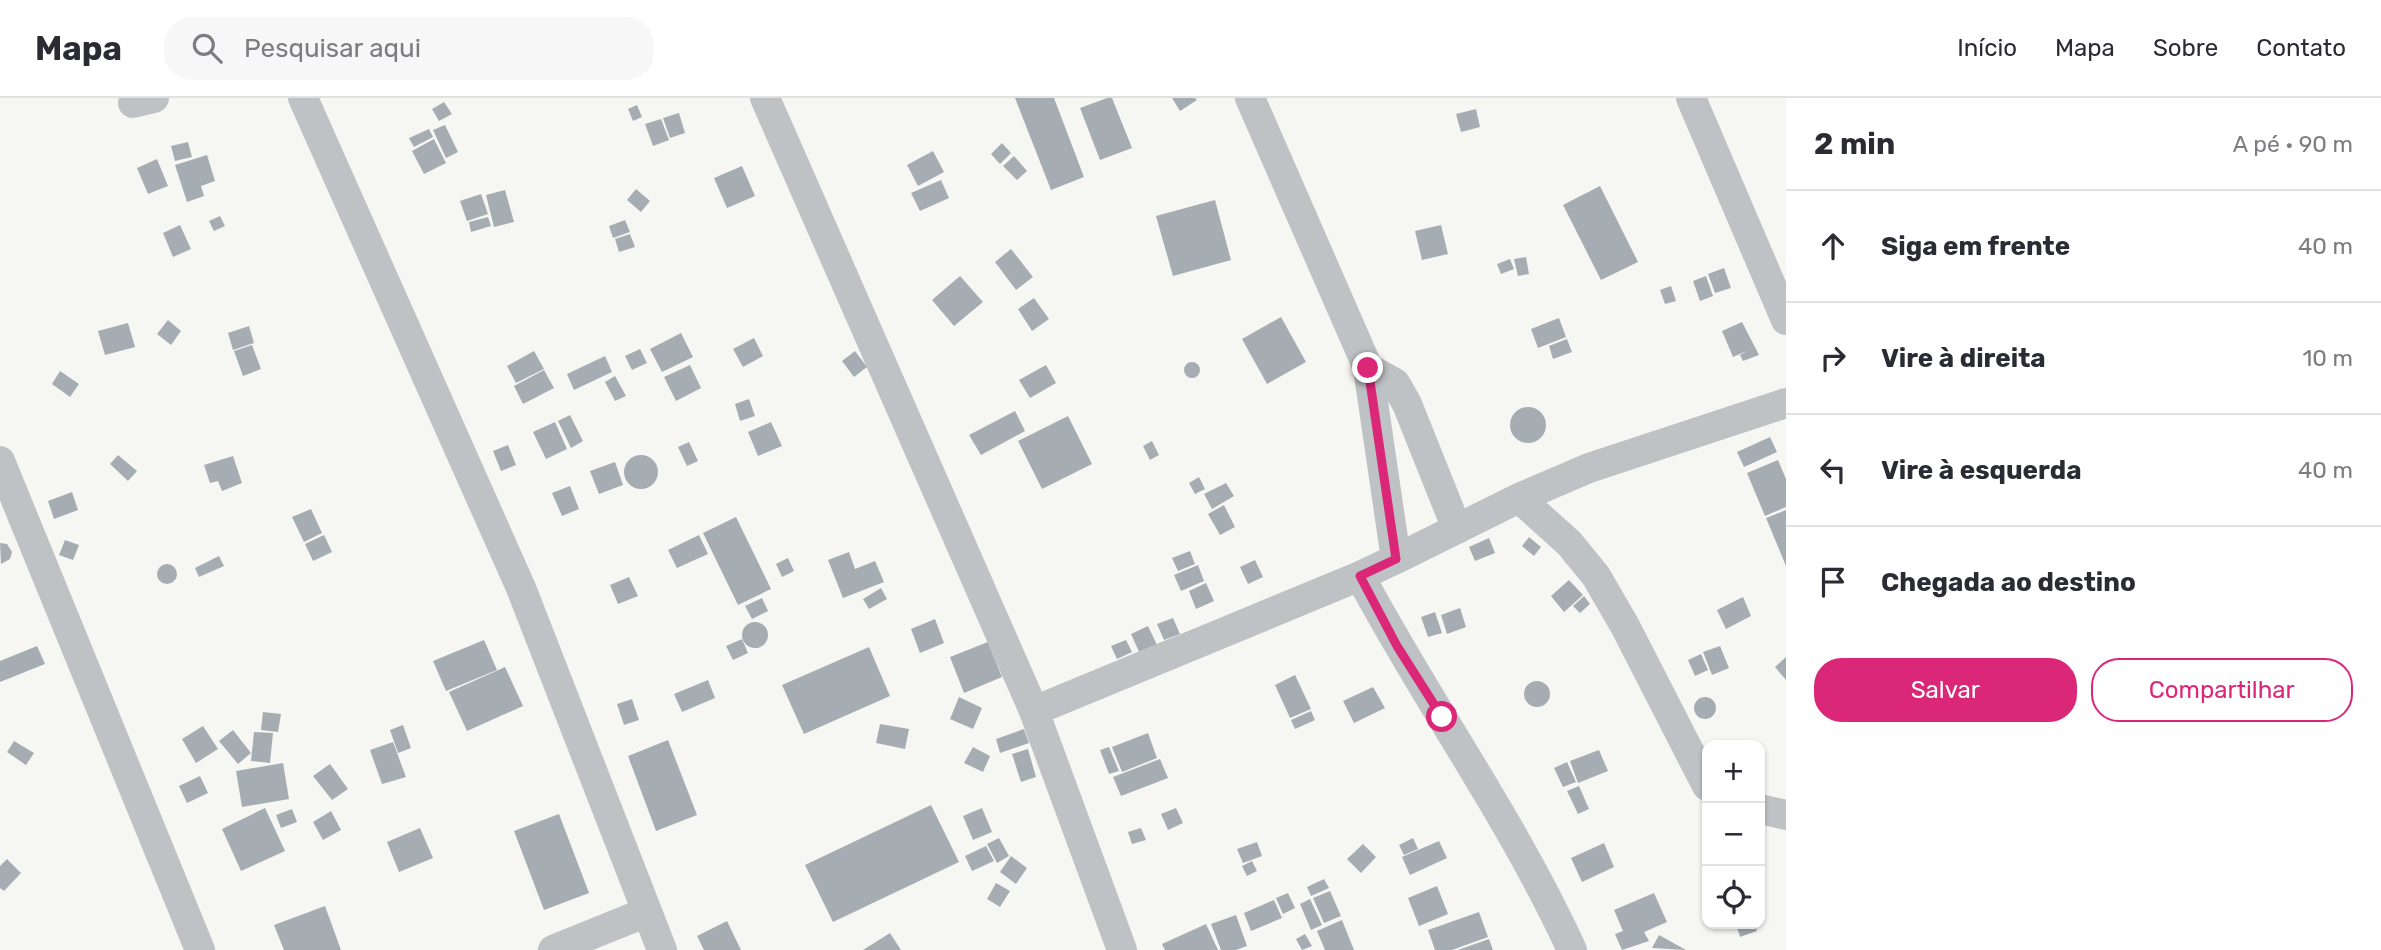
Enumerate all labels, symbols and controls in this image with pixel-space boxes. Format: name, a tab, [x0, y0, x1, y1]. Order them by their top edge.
search box	[164, 17, 654, 80]
text: Mapa	[35, 29, 122, 68]
icon: search	[188, 29, 226, 67]
text: Pesquisar aqui	[244, 33, 421, 64]
text: Início	[1957, 34, 2017, 62]
text: Mapa	[2055, 34, 2115, 62]
text: Sobre	[2153, 34, 2218, 62]
text: Contato	[2256, 34, 2346, 62]
text: 2 min	[1814, 126, 1895, 162]
text: A pé · 90 m	[2233, 130, 2353, 158]
icon: ahead	[1814, 227, 1852, 265]
text: Siga em frente	[1881, 231, 2070, 262]
text: 40 m	[2298, 232, 2353, 260]
icon: right	[1814, 339, 1852, 377]
text: Vire à direita	[1881, 343, 2046, 374]
text: 10 m	[2302, 344, 2353, 372]
route end	[1352, 352, 1383, 383]
icon: left	[1814, 451, 1852, 489]
text: Vire à esquerda	[1881, 455, 2082, 486]
text: 40 m	[2298, 456, 2353, 484]
icon: arrive	[1814, 563, 1852, 601]
text: Chegada ao destino	[1881, 567, 2136, 598]
button: Salvar	[1814, 658, 2077, 722]
button: Compartilhar	[2091, 658, 2353, 722]
route start	[1426, 701, 1457, 732]
map controls	[1702, 740, 1765, 929]
button: +	[1702, 740, 1765, 803]
button: −	[1702, 803, 1765, 866]
button: locate	[1702, 866, 1765, 929]

